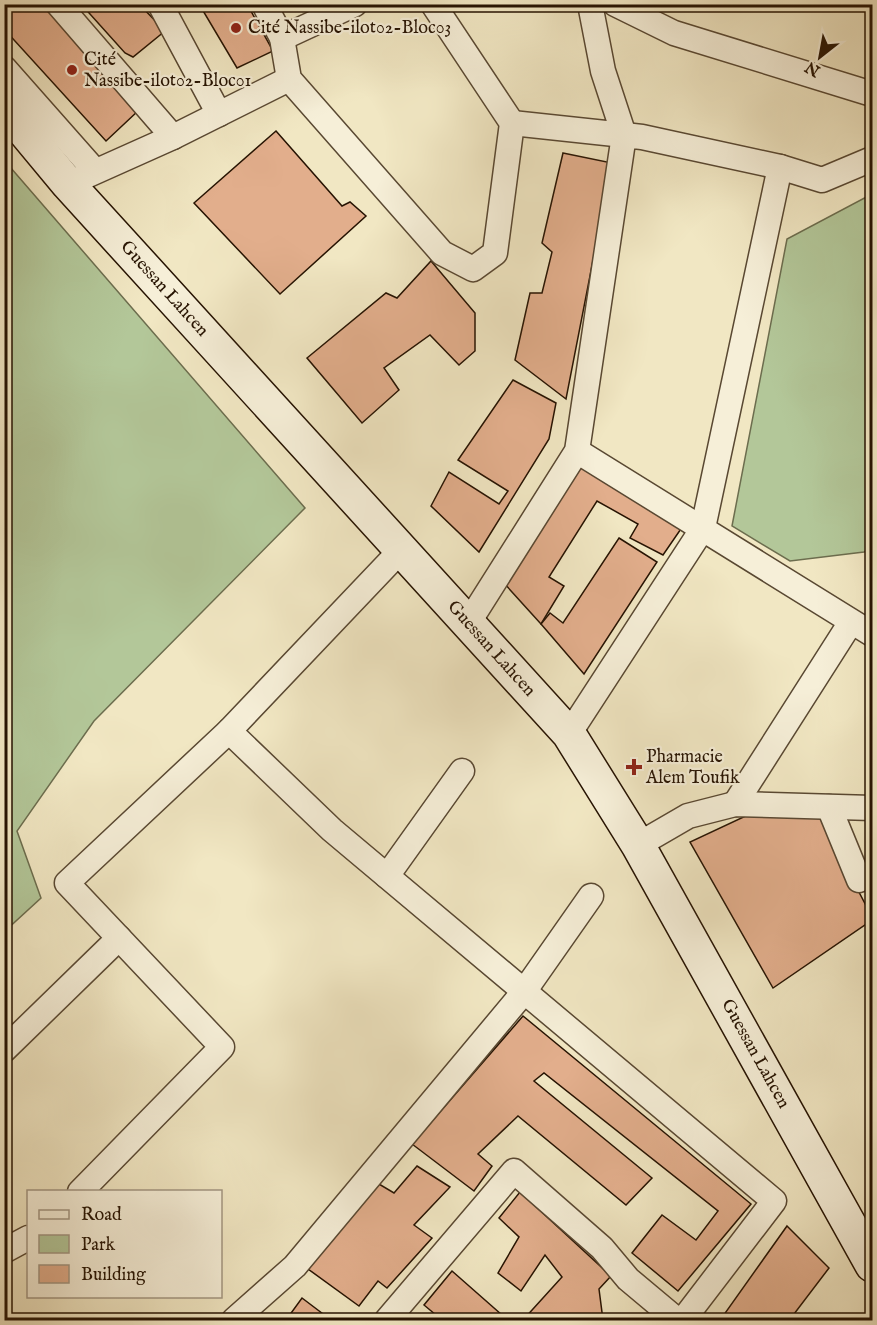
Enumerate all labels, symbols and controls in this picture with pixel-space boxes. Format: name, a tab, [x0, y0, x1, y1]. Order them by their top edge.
place label: Cité Nassibe-ilot02-Bloc03	[248, 17, 451, 40]
marker: Cité Nassibe-ilot02-Bloc03	[229, 21, 243, 35]
north arrow	[790, 27, 850, 87]
place label: Cité Nassibe-ilot02-Bloc01	[84, 49, 251, 93]
text: N	[802, 56, 825, 81]
marker: Cité Nassibe-ilot02-Bloc01	[65, 63, 79, 77]
street label: Guessan Lahcen	[115, 236, 213, 342]
street label: Guessan Lahcen	[442, 596, 540, 702]
place label: Pharmacie Alem Toufik	[645, 746, 740, 790]
marker: Pharmacie Alem Toufik	[627, 760, 641, 774]
street label: Guessan Lahcen	[715, 995, 795, 1113]
legend	[27, 1190, 222, 1298]
text: Road	[81, 1204, 122, 1227]
text: Park	[81, 1234, 116, 1257]
text: Building	[81, 1264, 146, 1287]

